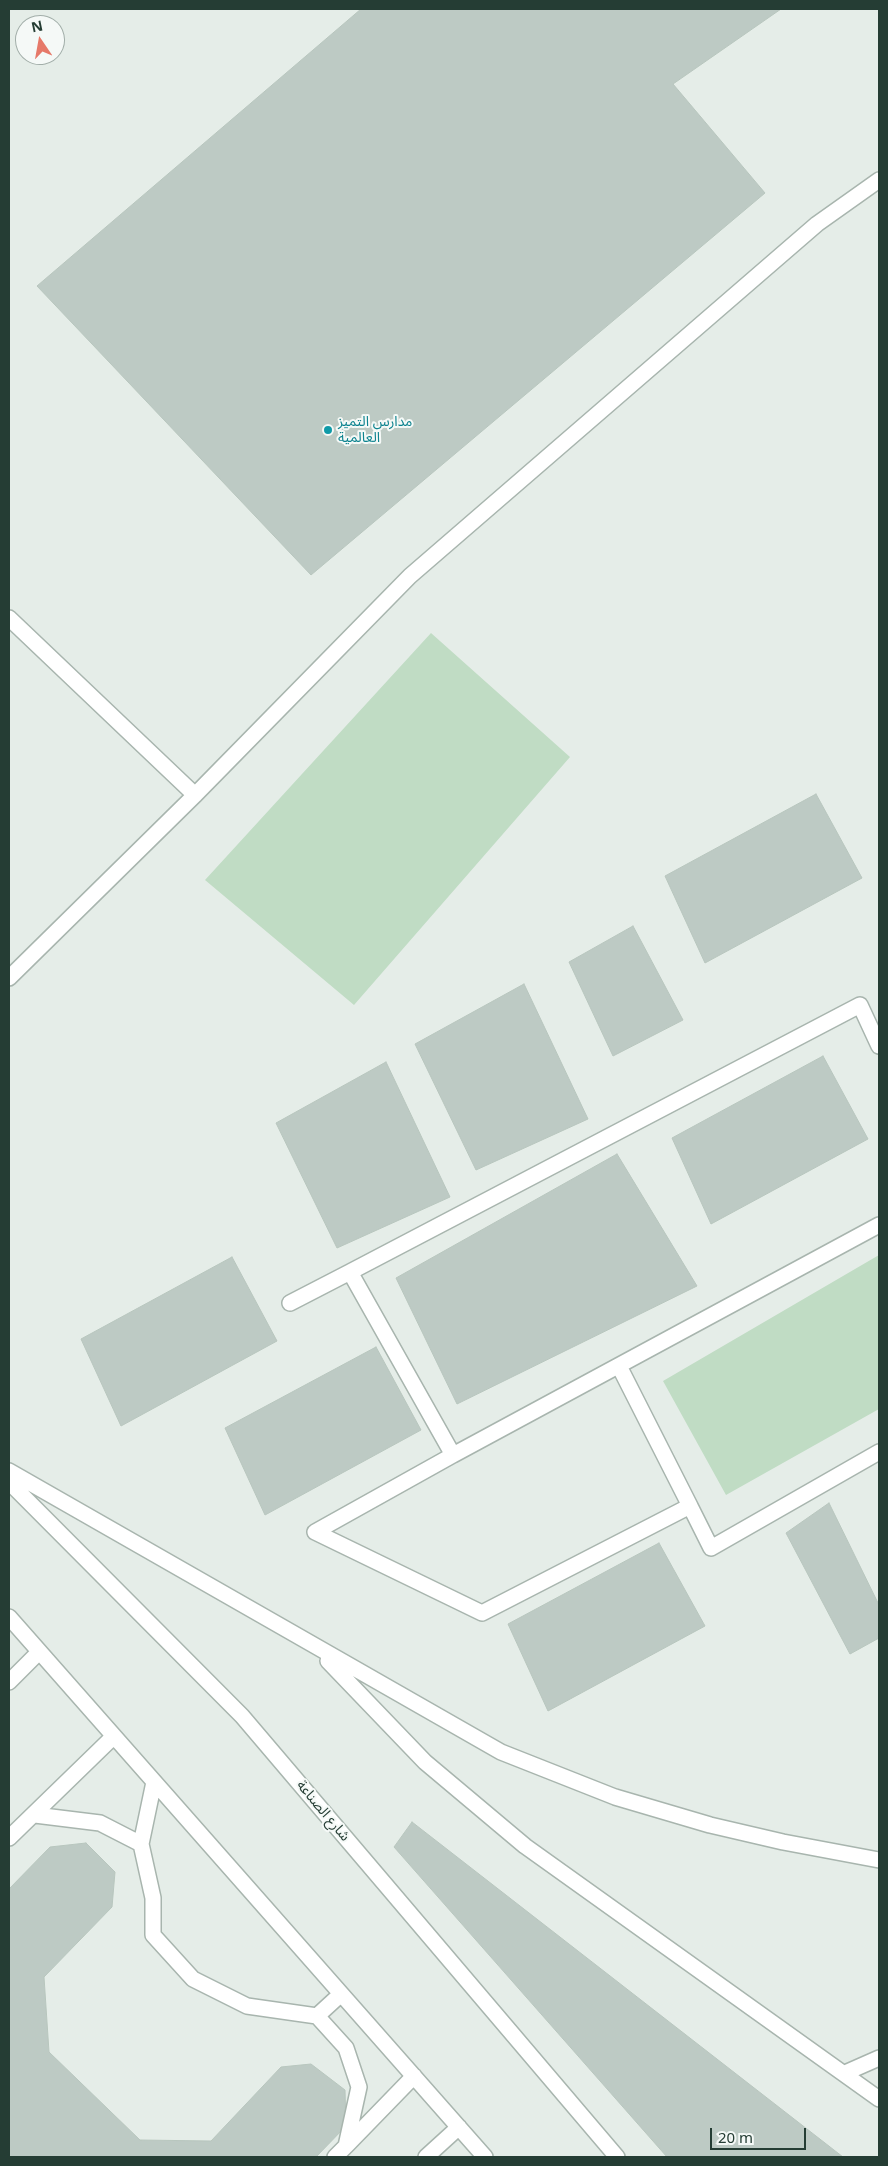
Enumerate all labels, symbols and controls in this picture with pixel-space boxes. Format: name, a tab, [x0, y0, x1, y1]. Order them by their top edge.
north arrow	[15, 15, 65, 65]
text: N	[29, 15, 45, 36]
place label: مدارس التميز العالمية	[338, 414, 412, 447]
marker: مدارس التميز العالمية	[322, 424, 334, 436]
street label: شارع الصناعة	[293, 1777, 353, 1845]
scale bar	[713, 2118, 809, 2150]
text: 20 m	[718, 2127, 753, 2147]

